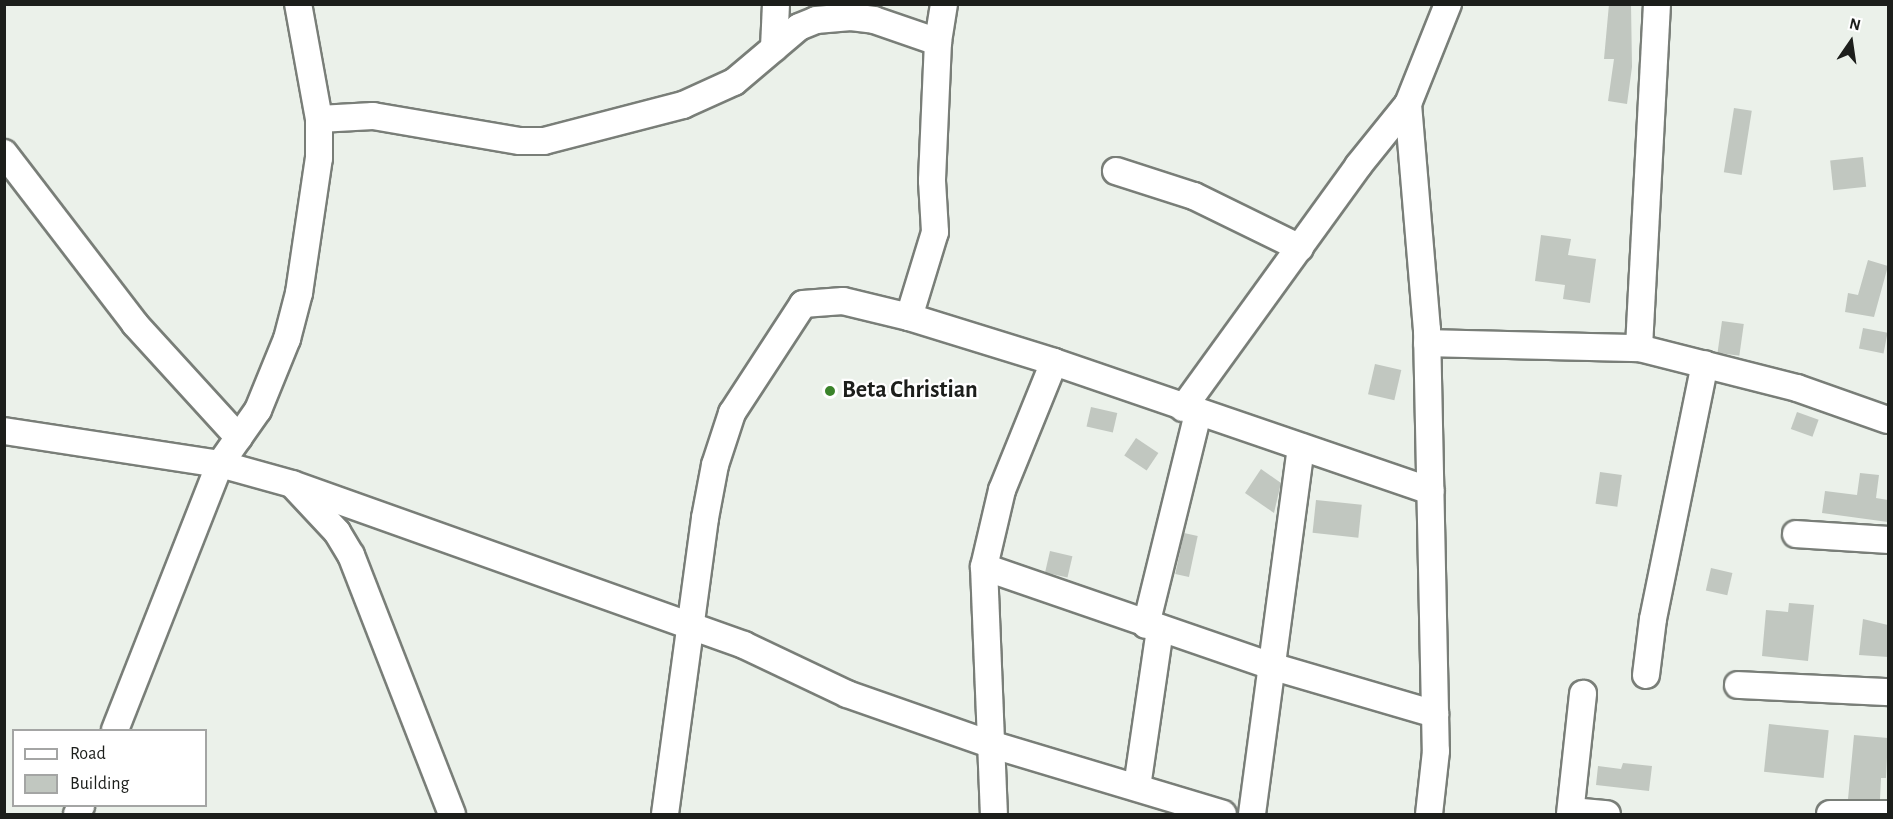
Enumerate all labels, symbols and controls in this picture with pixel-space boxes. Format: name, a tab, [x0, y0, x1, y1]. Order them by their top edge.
north arrow	[1821, 12, 1881, 72]
text: N	[1848, 15, 1862, 34]
place label: Beta Christian	[842, 377, 978, 405]
marker: Beta Christian	[823, 384, 837, 398]
legend	[12, 729, 207, 807]
text: Road	[70, 745, 106, 763]
text: Building	[70, 775, 129, 793]

